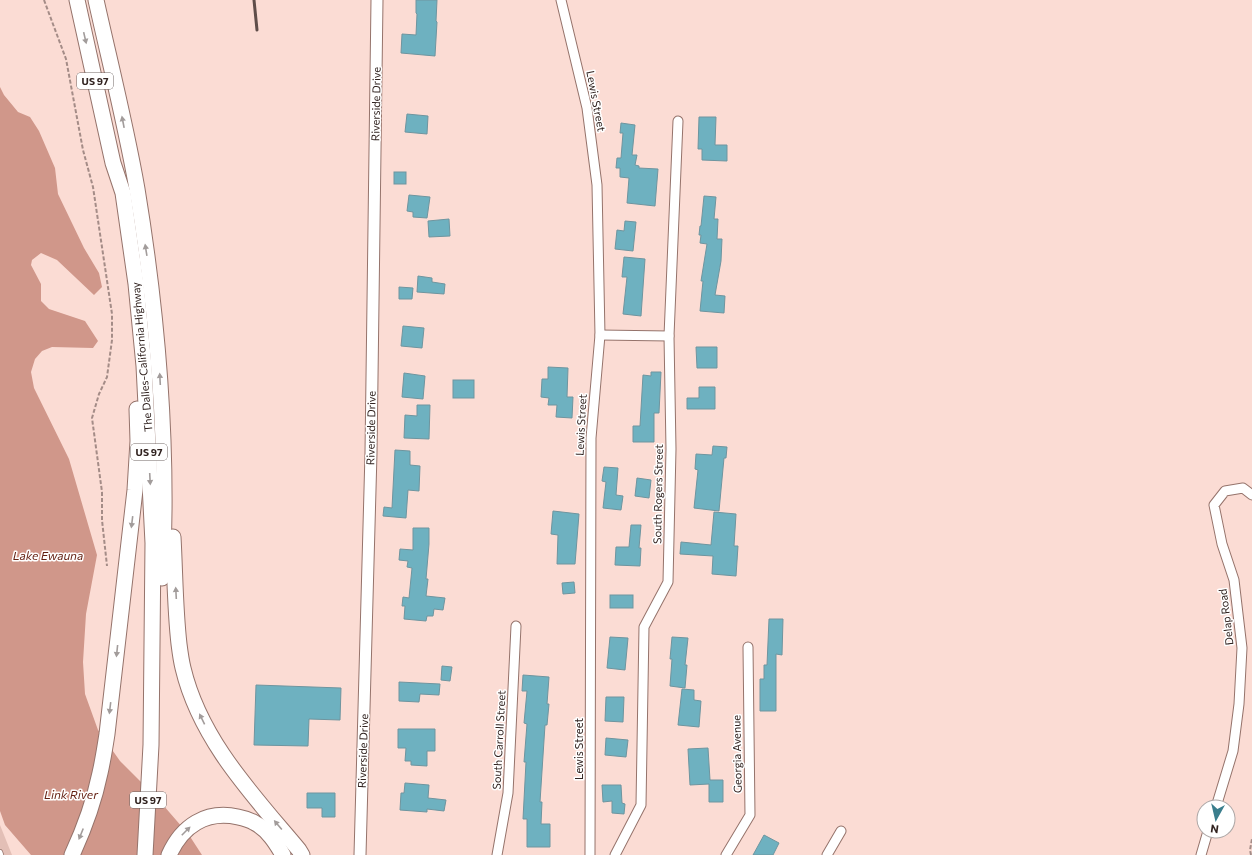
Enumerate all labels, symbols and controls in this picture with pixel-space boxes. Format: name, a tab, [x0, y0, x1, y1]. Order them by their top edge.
one-way arrow	[83, 32, 89, 44]
street label: Riverside Drive	[368, 67, 383, 141]
street label: Lewis Street	[584, 69, 609, 133]
road number: US 97	[77, 73, 113, 89]
one-way arrow	[120, 116, 126, 128]
one-way arrow	[143, 244, 149, 256]
street label: The Dalles-California Highway	[128, 281, 155, 432]
one-way arrow	[156, 373, 163, 385]
street label: Riverside Drive	[363, 391, 378, 465]
street label: Lewis Street	[572, 393, 589, 456]
road number: US 97	[131, 444, 167, 460]
street label: South Rogers Street	[650, 444, 665, 544]
one-way arrow	[147, 473, 154, 485]
one-way arrow	[129, 516, 135, 528]
water label: Lake Ewauna	[13, 548, 83, 562]
one-way arrow	[172, 587, 179, 599]
street label: Delap Road	[1216, 588, 1235, 646]
one-way arrow	[114, 645, 120, 657]
street label: South Carroll Street	[489, 690, 508, 790]
one-way arrow	[107, 702, 113, 714]
street label: Riverside Drive	[355, 713, 370, 788]
one-way arrow	[199, 714, 205, 725]
street label: Georgia Avenue	[729, 715, 744, 793]
street label: Lewis Street	[572, 718, 585, 780]
water label: Link River	[44, 787, 99, 801]
road number: US 97	[130, 792, 166, 808]
north arrow	[1196, 799, 1236, 839]
one-way arrow	[273, 819, 282, 830]
text: N	[1210, 822, 1220, 836]
one-way arrow	[181, 826, 191, 836]
one-way arrow	[77, 829, 83, 841]

